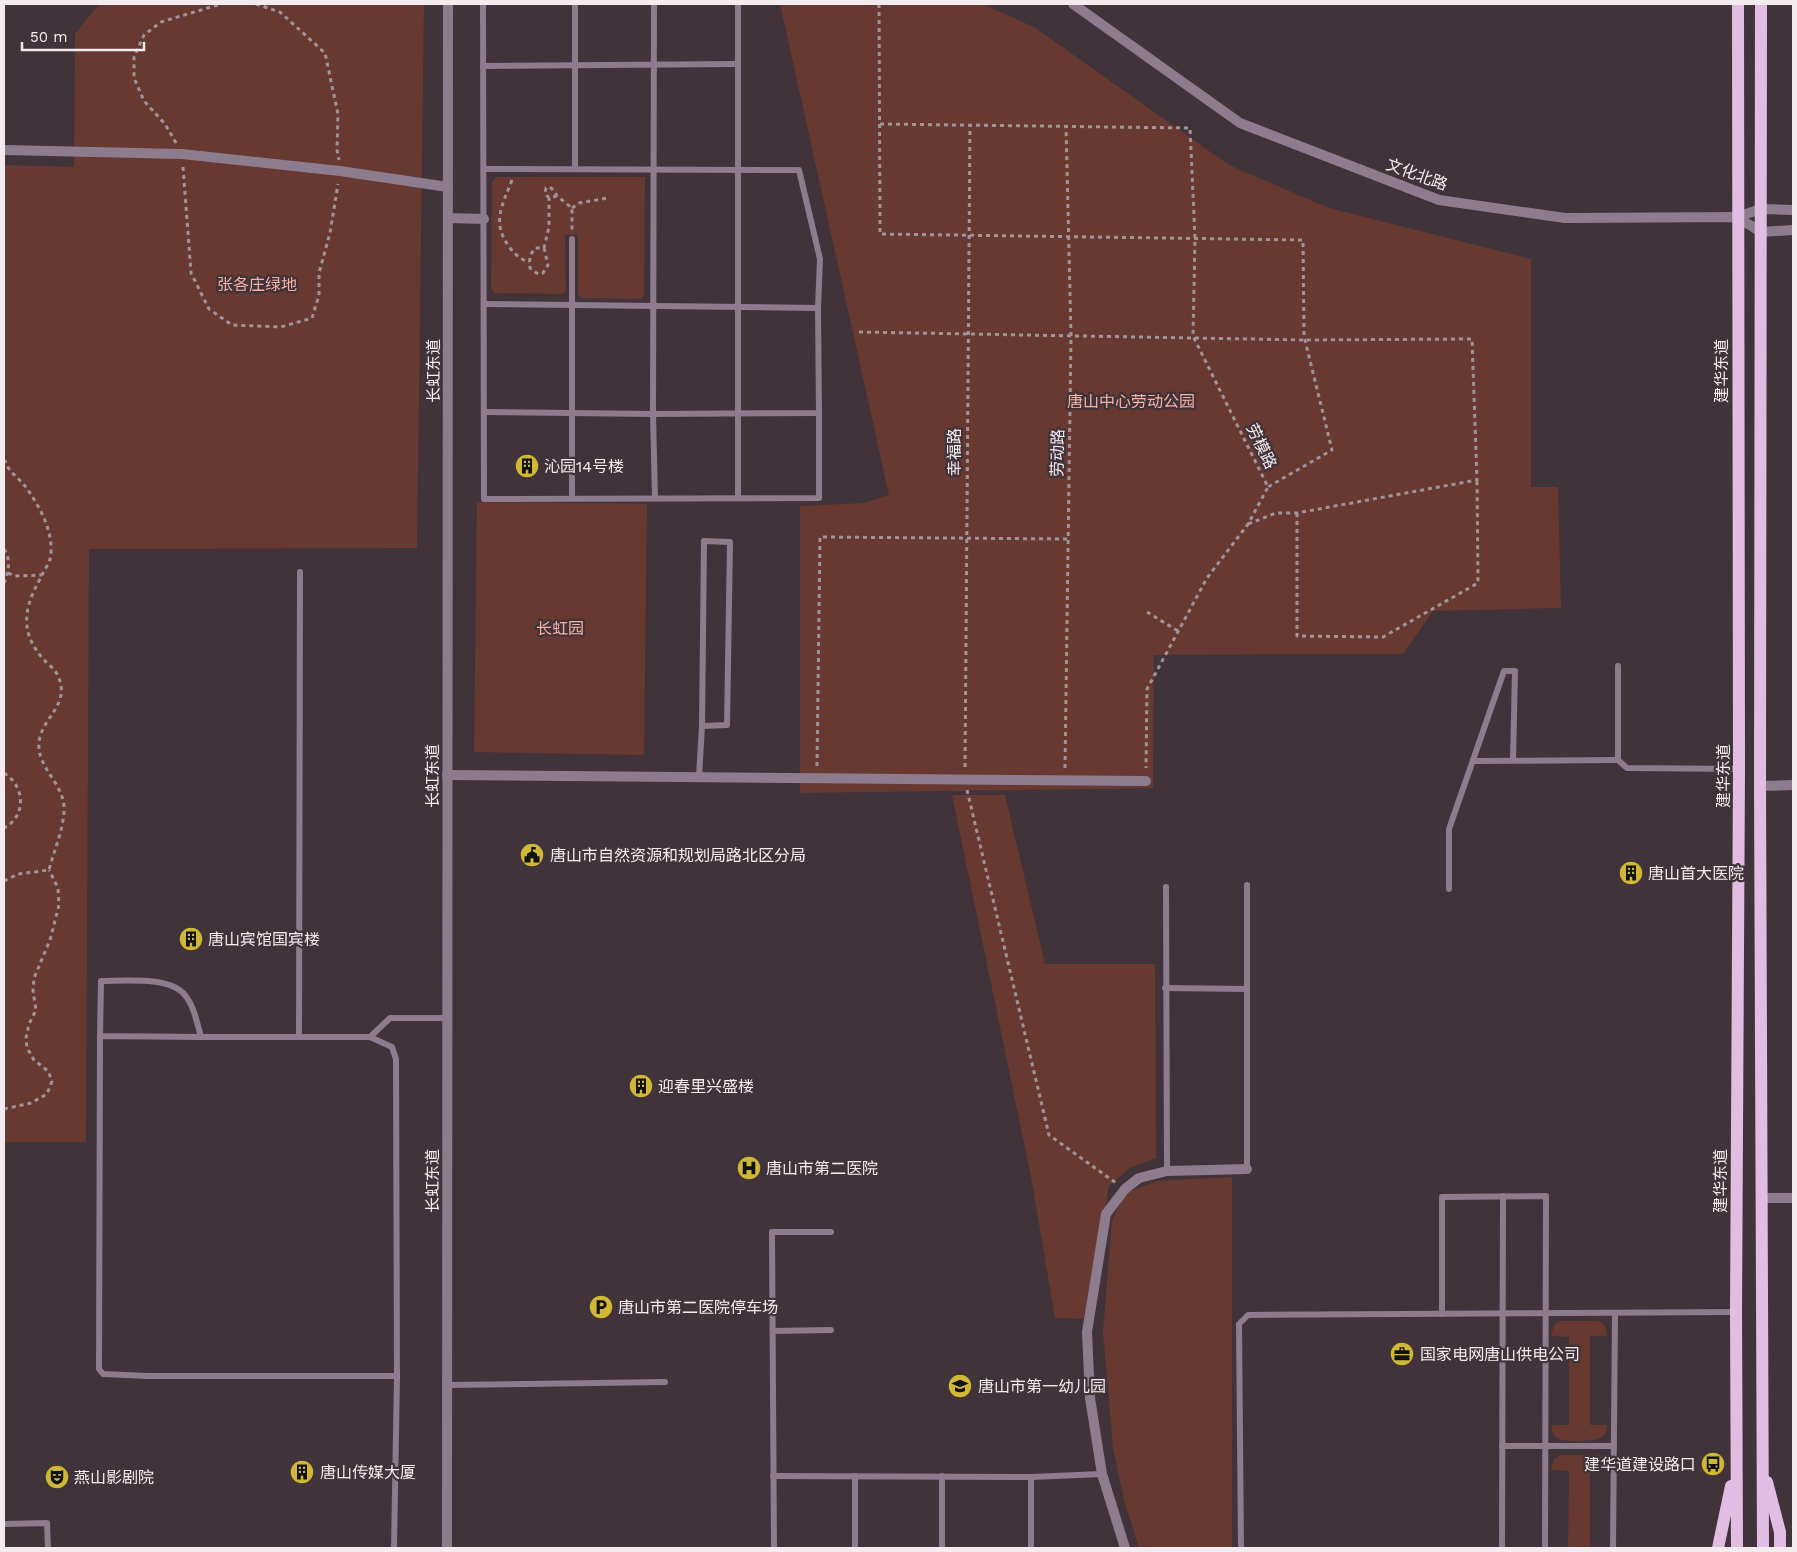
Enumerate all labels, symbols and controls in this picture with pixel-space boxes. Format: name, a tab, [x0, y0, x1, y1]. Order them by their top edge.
scale bar	[22, 20, 145, 52]
text: 50 m	[30, 28, 67, 46]
street label: 文化北路	[1384, 155, 1450, 194]
park label: 张各庄绿地	[217, 275, 297, 294]
street label: 长虹东道	[424, 339, 443, 403]
street label: 建华东道	[1712, 339, 1731, 403]
park label: 唐山中心劳动公园	[1067, 392, 1195, 411]
street label: 劳模路	[1242, 420, 1281, 472]
street label: 幸福路	[945, 428, 964, 476]
street label: 劳动路	[1048, 429, 1067, 477]
building icon: 沁园14号楼	[514, 453, 540, 479]
place label: 沁园14号楼	[544, 457, 624, 476]
park label: 长虹园	[536, 619, 584, 638]
street label: 长虹东道	[423, 744, 442, 808]
street label: 建华东道	[1714, 744, 1733, 808]
public building icon: 唐山市自然资源和规划局路北区分局	[519, 842, 545, 868]
place label: 唐山市自然资源和规划局路北区分局	[550, 846, 806, 865]
building icon: 唐山首大医院	[1618, 860, 1644, 886]
place label: 唐山首大医院	[1648, 864, 1744, 883]
building icon: 唐山宾馆国宾楼	[178, 926, 204, 952]
place label: 唐山宾馆国宾楼	[208, 930, 320, 949]
building icon: 迎春里兴盛楼	[628, 1073, 654, 1099]
place label: 迎春里兴盛楼	[658, 1077, 754, 1096]
street label: 长虹东道	[423, 1149, 442, 1213]
street label: 建华东道	[1711, 1149, 1730, 1213]
hospital icon: 唐山市第二医院	[736, 1155, 762, 1181]
place label: 唐山市第二医院	[766, 1159, 878, 1178]
parking icon: 唐山市第二医院停车场	[588, 1294, 614, 1320]
place label: 唐山市第二医院停车场	[618, 1298, 778, 1317]
office icon: 国家电网唐山供电公司	[1389, 1341, 1415, 1367]
place label: 国家电网唐山供电公司	[1420, 1345, 1580, 1364]
school or university icon: 唐山市第一幼儿园	[947, 1373, 973, 1399]
place label: 唐山市第一幼儿园	[978, 1377, 1106, 1396]
bus stop icon: 建华道建设路口	[1700, 1451, 1726, 1477]
place label: 建华道建设路口	[1584, 1455, 1696, 1474]
building icon: 唐山传媒大厦	[289, 1459, 315, 1485]
place label: 唐山传媒大厦	[320, 1463, 416, 1482]
theatre icon: 燕山影剧院	[44, 1464, 70, 1490]
place label: 燕山影剧院	[74, 1468, 154, 1487]

